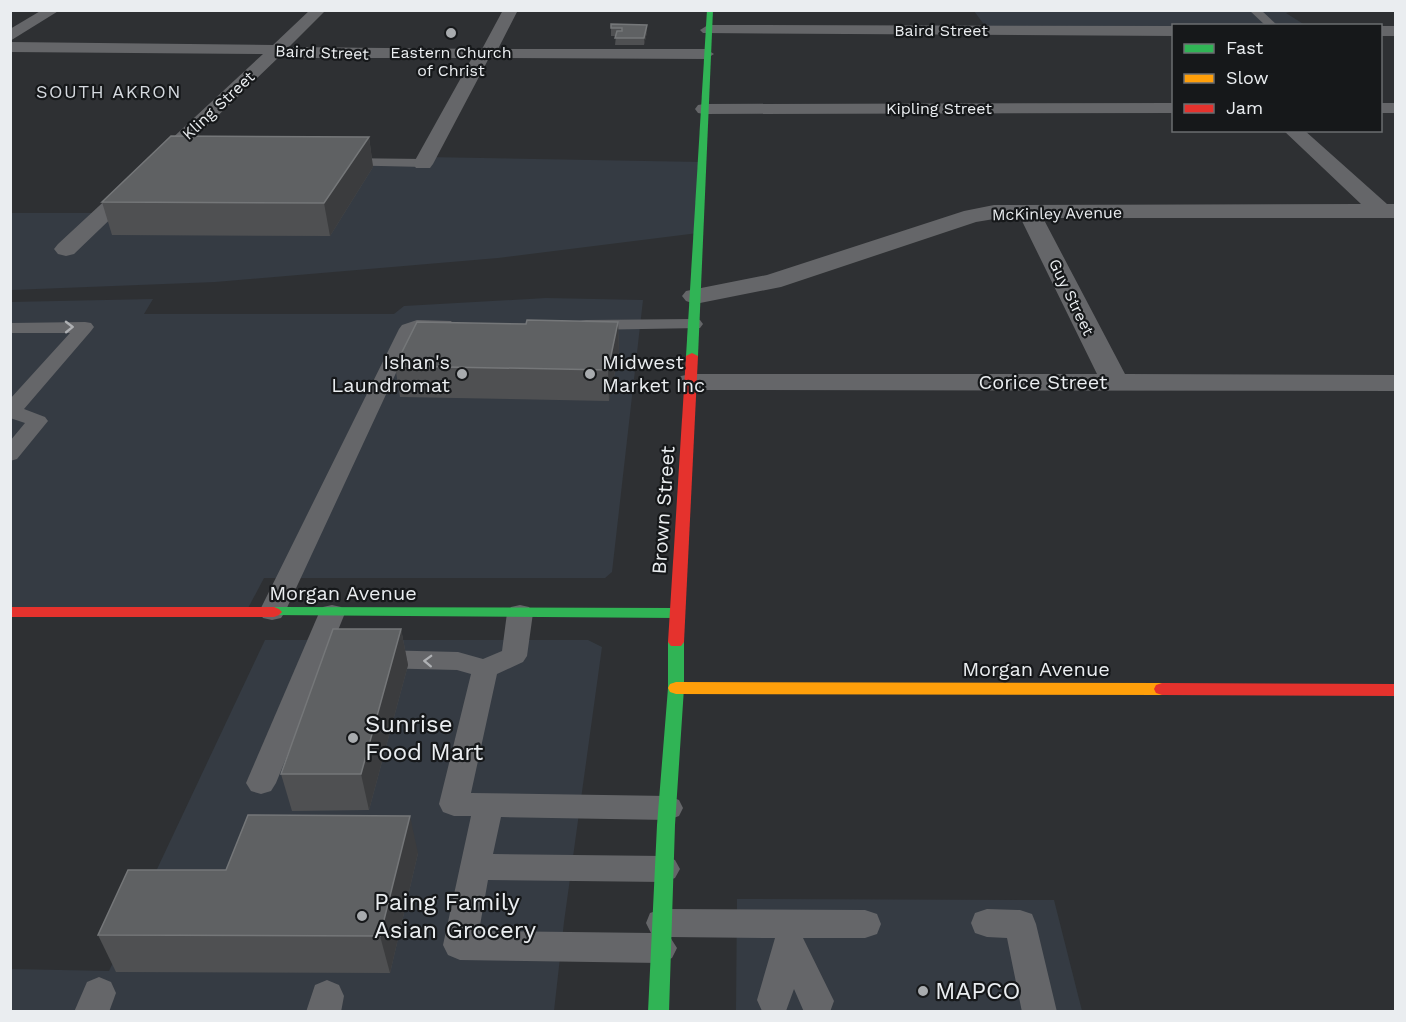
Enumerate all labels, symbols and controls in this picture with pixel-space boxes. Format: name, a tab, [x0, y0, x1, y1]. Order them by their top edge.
street label: Baird Street	[894, 21, 988, 40]
legend	[1172, 24, 1382, 132]
marker: Eastern Church of Christ	[444, 26, 458, 40]
text: Fast	[1226, 37, 1264, 58]
street label: Baird Street	[275, 41, 369, 64]
place label: Eastern Church of Christ	[390, 43, 512, 80]
street label: Kling Street	[178, 67, 259, 144]
text: Slow	[1226, 67, 1269, 88]
district label: SOUTH AKRON	[36, 81, 182, 102]
text: Jam	[1226, 97, 1263, 118]
street label: Kipling Street	[886, 99, 992, 118]
street label: McKinley Avenue	[992, 203, 1122, 224]
street label: Guy Street	[1045, 256, 1098, 339]
one-way arrow	[64, 321, 73, 333]
place label: Ishan's Laundromat	[331, 350, 451, 397]
place label: Midwest Market Inc	[602, 350, 705, 397]
marker: Ishan's Laundromat	[455, 367, 469, 381]
marker: Midwest Market Inc	[583, 367, 597, 381]
street label: Corice Street	[979, 370, 1108, 394]
street label: Brown Street	[647, 444, 680, 575]
street label: Morgan Avenue	[269, 581, 417, 605]
one-way arrow	[423, 654, 432, 667]
street label: Morgan Avenue	[962, 657, 1110, 681]
place label: Sunrise Food Mart	[365, 710, 483, 766]
marker: Sunrise Food Mart	[346, 731, 360, 745]
place label: Paing Family Asian Grocery	[374, 888, 537, 944]
marker: Paing Family Asian Grocery	[355, 909, 369, 923]
place label: MAPCO	[935, 977, 1020, 1005]
marker: MAPCO	[916, 984, 930, 998]

